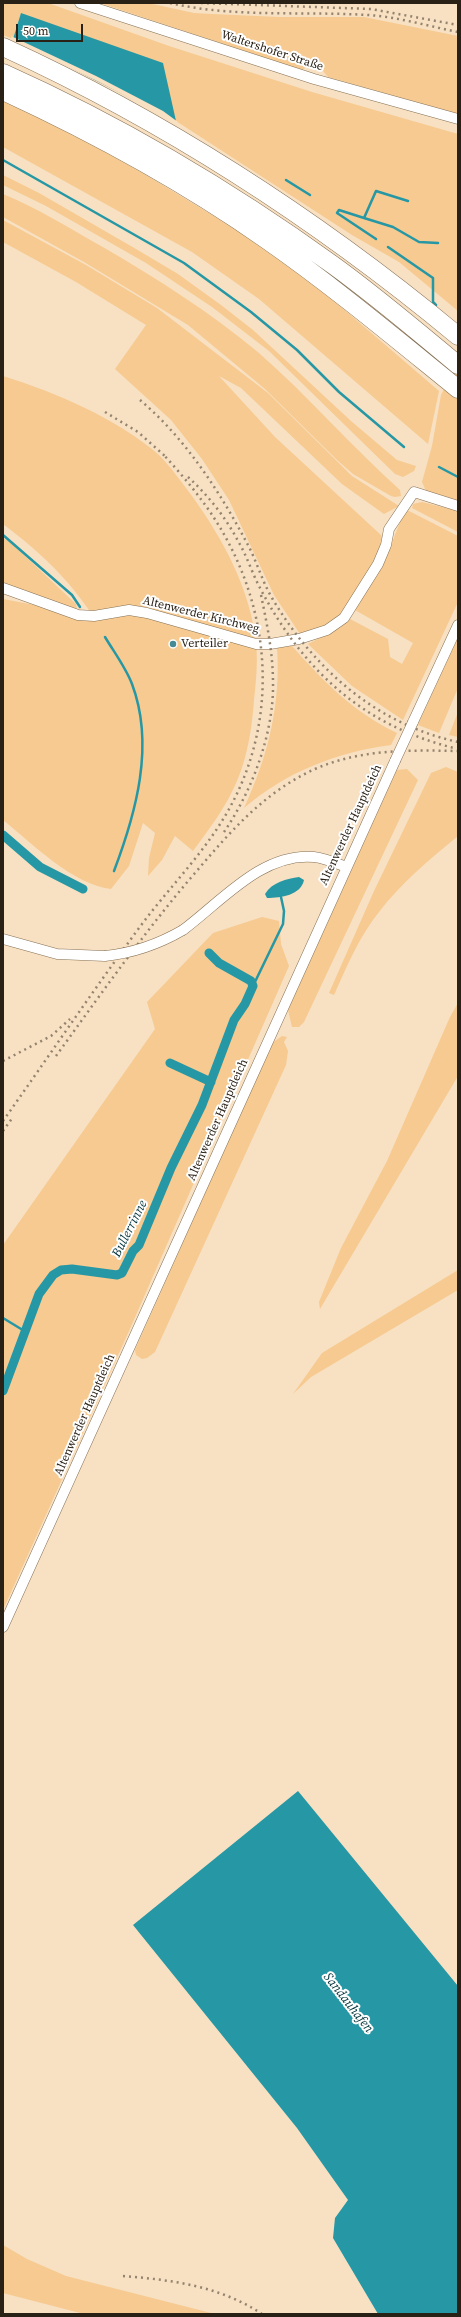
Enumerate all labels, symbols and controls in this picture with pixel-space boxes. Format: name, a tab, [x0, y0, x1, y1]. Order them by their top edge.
scale bar	[18, 16, 85, 42]
text: 50 m	[23, 23, 49, 39]
street label: Waltershofer Straße	[219, 28, 325, 74]
street label: Altenwerder Kirchweg	[141, 594, 261, 636]
place label: Verteiler	[181, 637, 228, 651]
marker: Verteiler	[168, 639, 178, 649]
street label: Altenwerder Hauptdeich	[317, 762, 385, 888]
street label: Altenwerder Hauptdeich	[185, 1057, 251, 1183]
water label: Bullerrinne	[109, 1198, 151, 1260]
street label: Altenwerder Hauptdeich	[52, 1352, 118, 1478]
water label: Sandauhafen	[320, 1970, 376, 2036]

